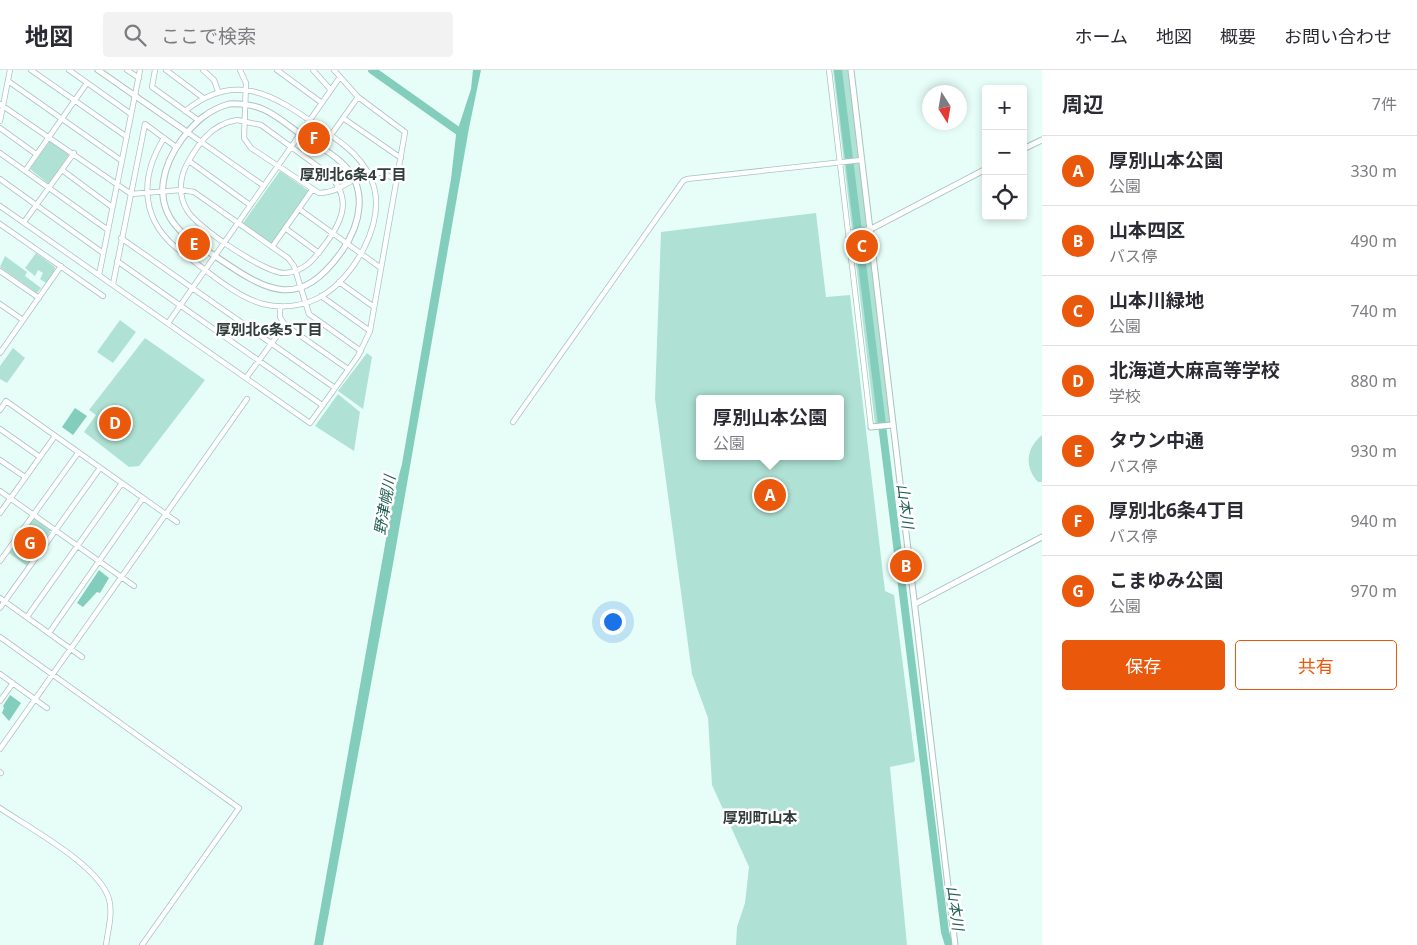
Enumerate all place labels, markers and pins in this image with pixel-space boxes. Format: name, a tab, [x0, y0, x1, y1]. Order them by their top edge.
pin: F	[298, 119, 330, 157]
pin: E	[178, 225, 210, 263]
pin: C	[846, 227, 878, 265]
pin: D	[99, 404, 131, 442]
pin: A	[754, 476, 786, 514]
pin: G	[14, 524, 46, 562]
pin: B	[890, 547, 922, 585]

